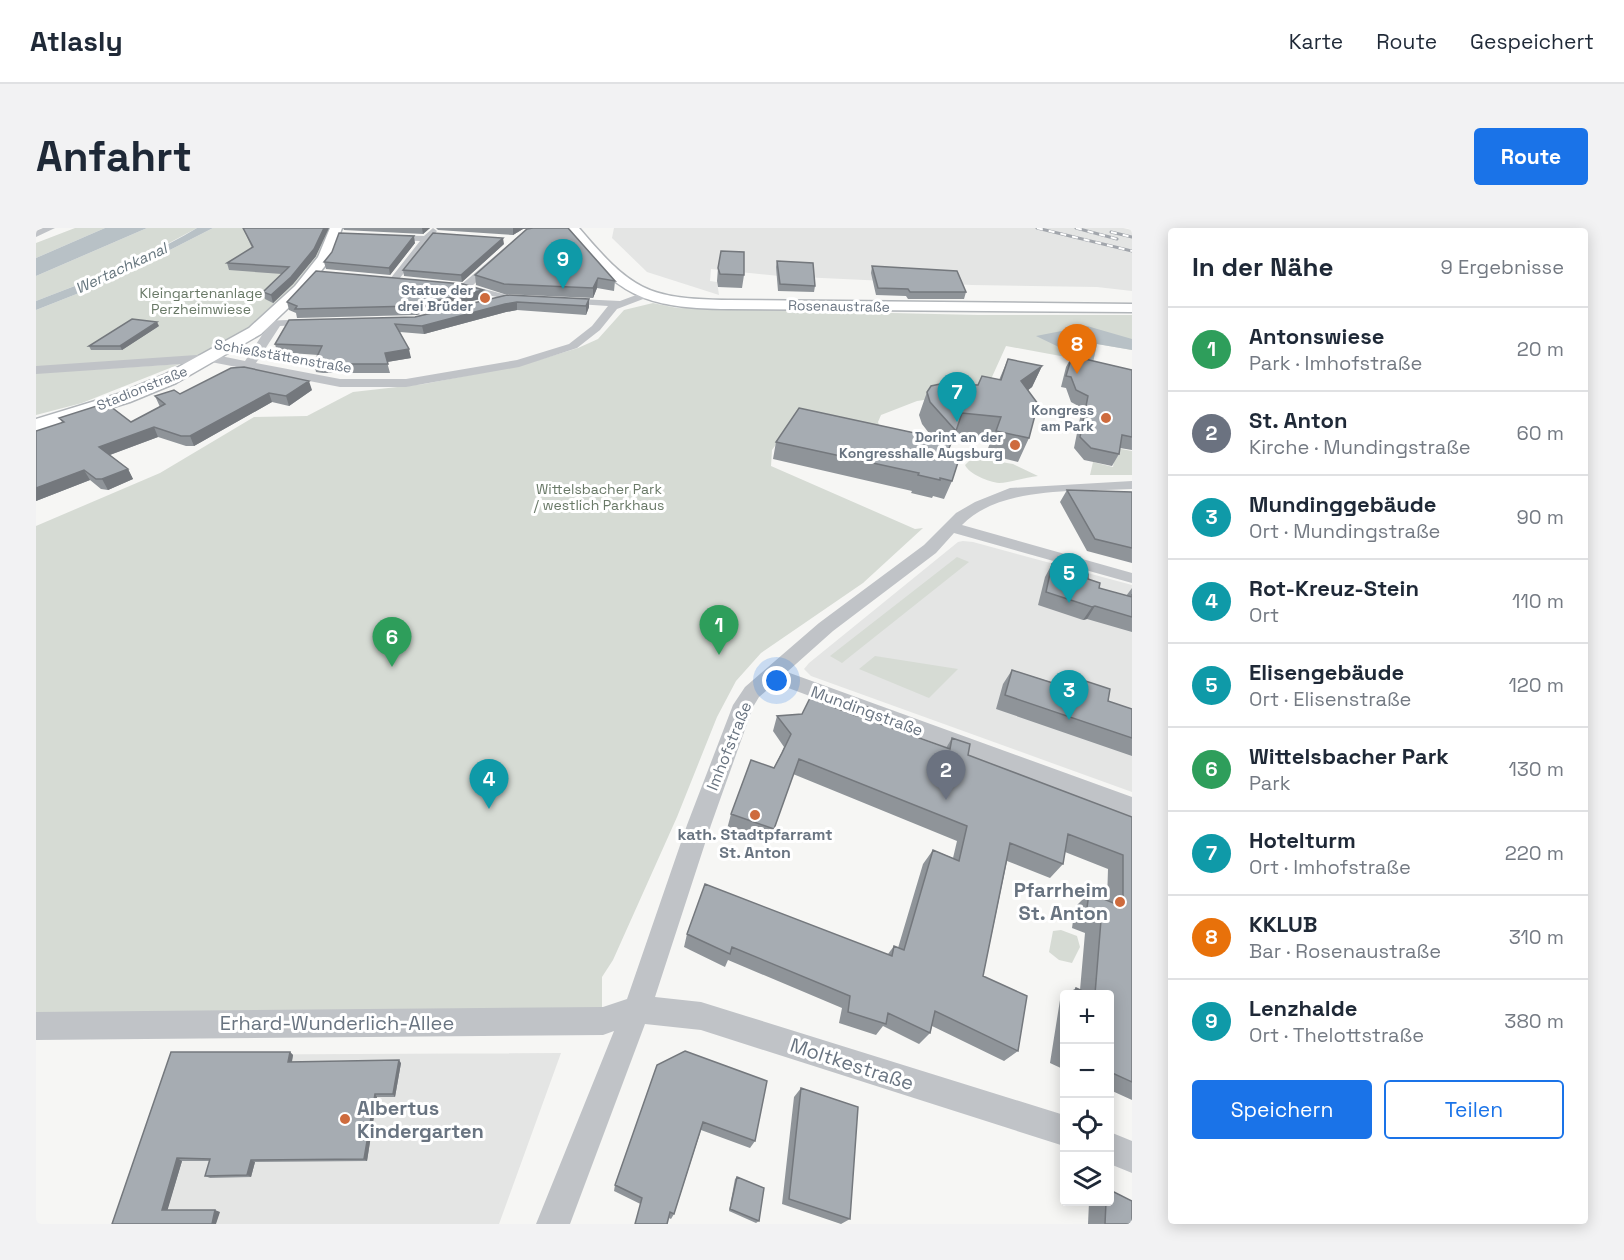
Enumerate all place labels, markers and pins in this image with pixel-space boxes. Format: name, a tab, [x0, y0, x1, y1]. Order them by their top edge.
pin: 9	[544, 239, 582, 289]
place label: Statue der drei Brüder	[397, 281, 473, 315]
marker: Statue der drei Brüder	[478, 291, 492, 305]
pin: 8	[1058, 324, 1096, 374]
pin: 7	[938, 372, 976, 422]
place label: Kongress am Park	[1031, 401, 1094, 435]
marker: Kongress am Park	[1099, 411, 1113, 425]
place label: Dorint an der Kongresshalle Augsburg	[839, 428, 1003, 462]
marker: Dorint an der Kongresshalle Augsburg	[1008, 438, 1022, 452]
pin: 5	[1050, 554, 1088, 603]
pin: 1	[700, 606, 738, 655]
pin: 6	[372, 618, 412, 667]
pin: 3	[1050, 670, 1088, 720]
pin: 2	[926, 750, 966, 800]
pin: 4	[470, 760, 508, 809]
marker: kath. Stadtpfarramt St. Anton	[748, 808, 762, 822]
place label: kath. Stadtpfarramt St. Anton	[677, 824, 833, 863]
place label: Pfarrheim St. Anton	[1014, 877, 1108, 926]
marker: Pfarrheim St. Anton	[1113, 895, 1127, 909]
place label: Albertus Kindergarten	[357, 1095, 484, 1144]
marker: Albertus Kindergarten	[338, 1112, 352, 1126]

